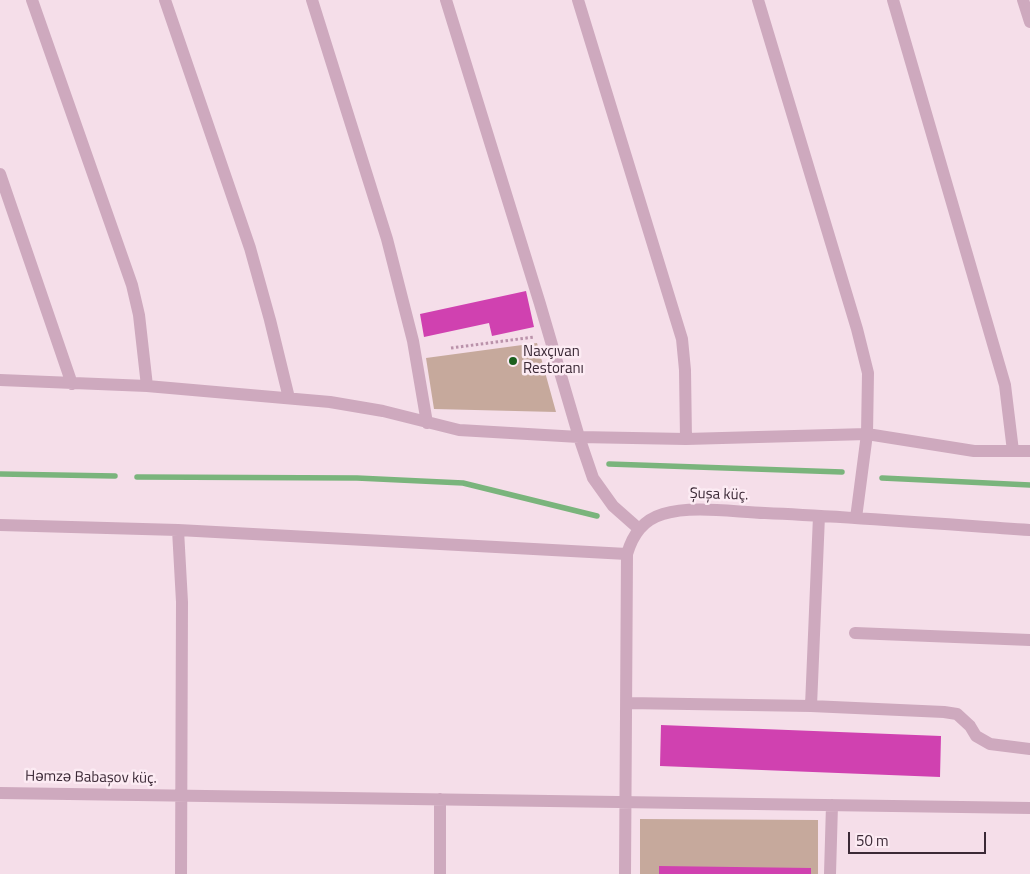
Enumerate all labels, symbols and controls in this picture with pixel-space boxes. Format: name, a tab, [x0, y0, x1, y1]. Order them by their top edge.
place label: Naxçıvan Restoranı	[523, 343, 584, 378]
marker: Naxçıvan Restoranı	[507, 355, 519, 367]
street label: Şuşa küç.	[689, 485, 749, 505]
street label: Həmzə Babaşov küç.	[25, 768, 157, 788]
scale bar	[850, 822, 988, 854]
text: 50 m	[856, 829, 889, 852]

